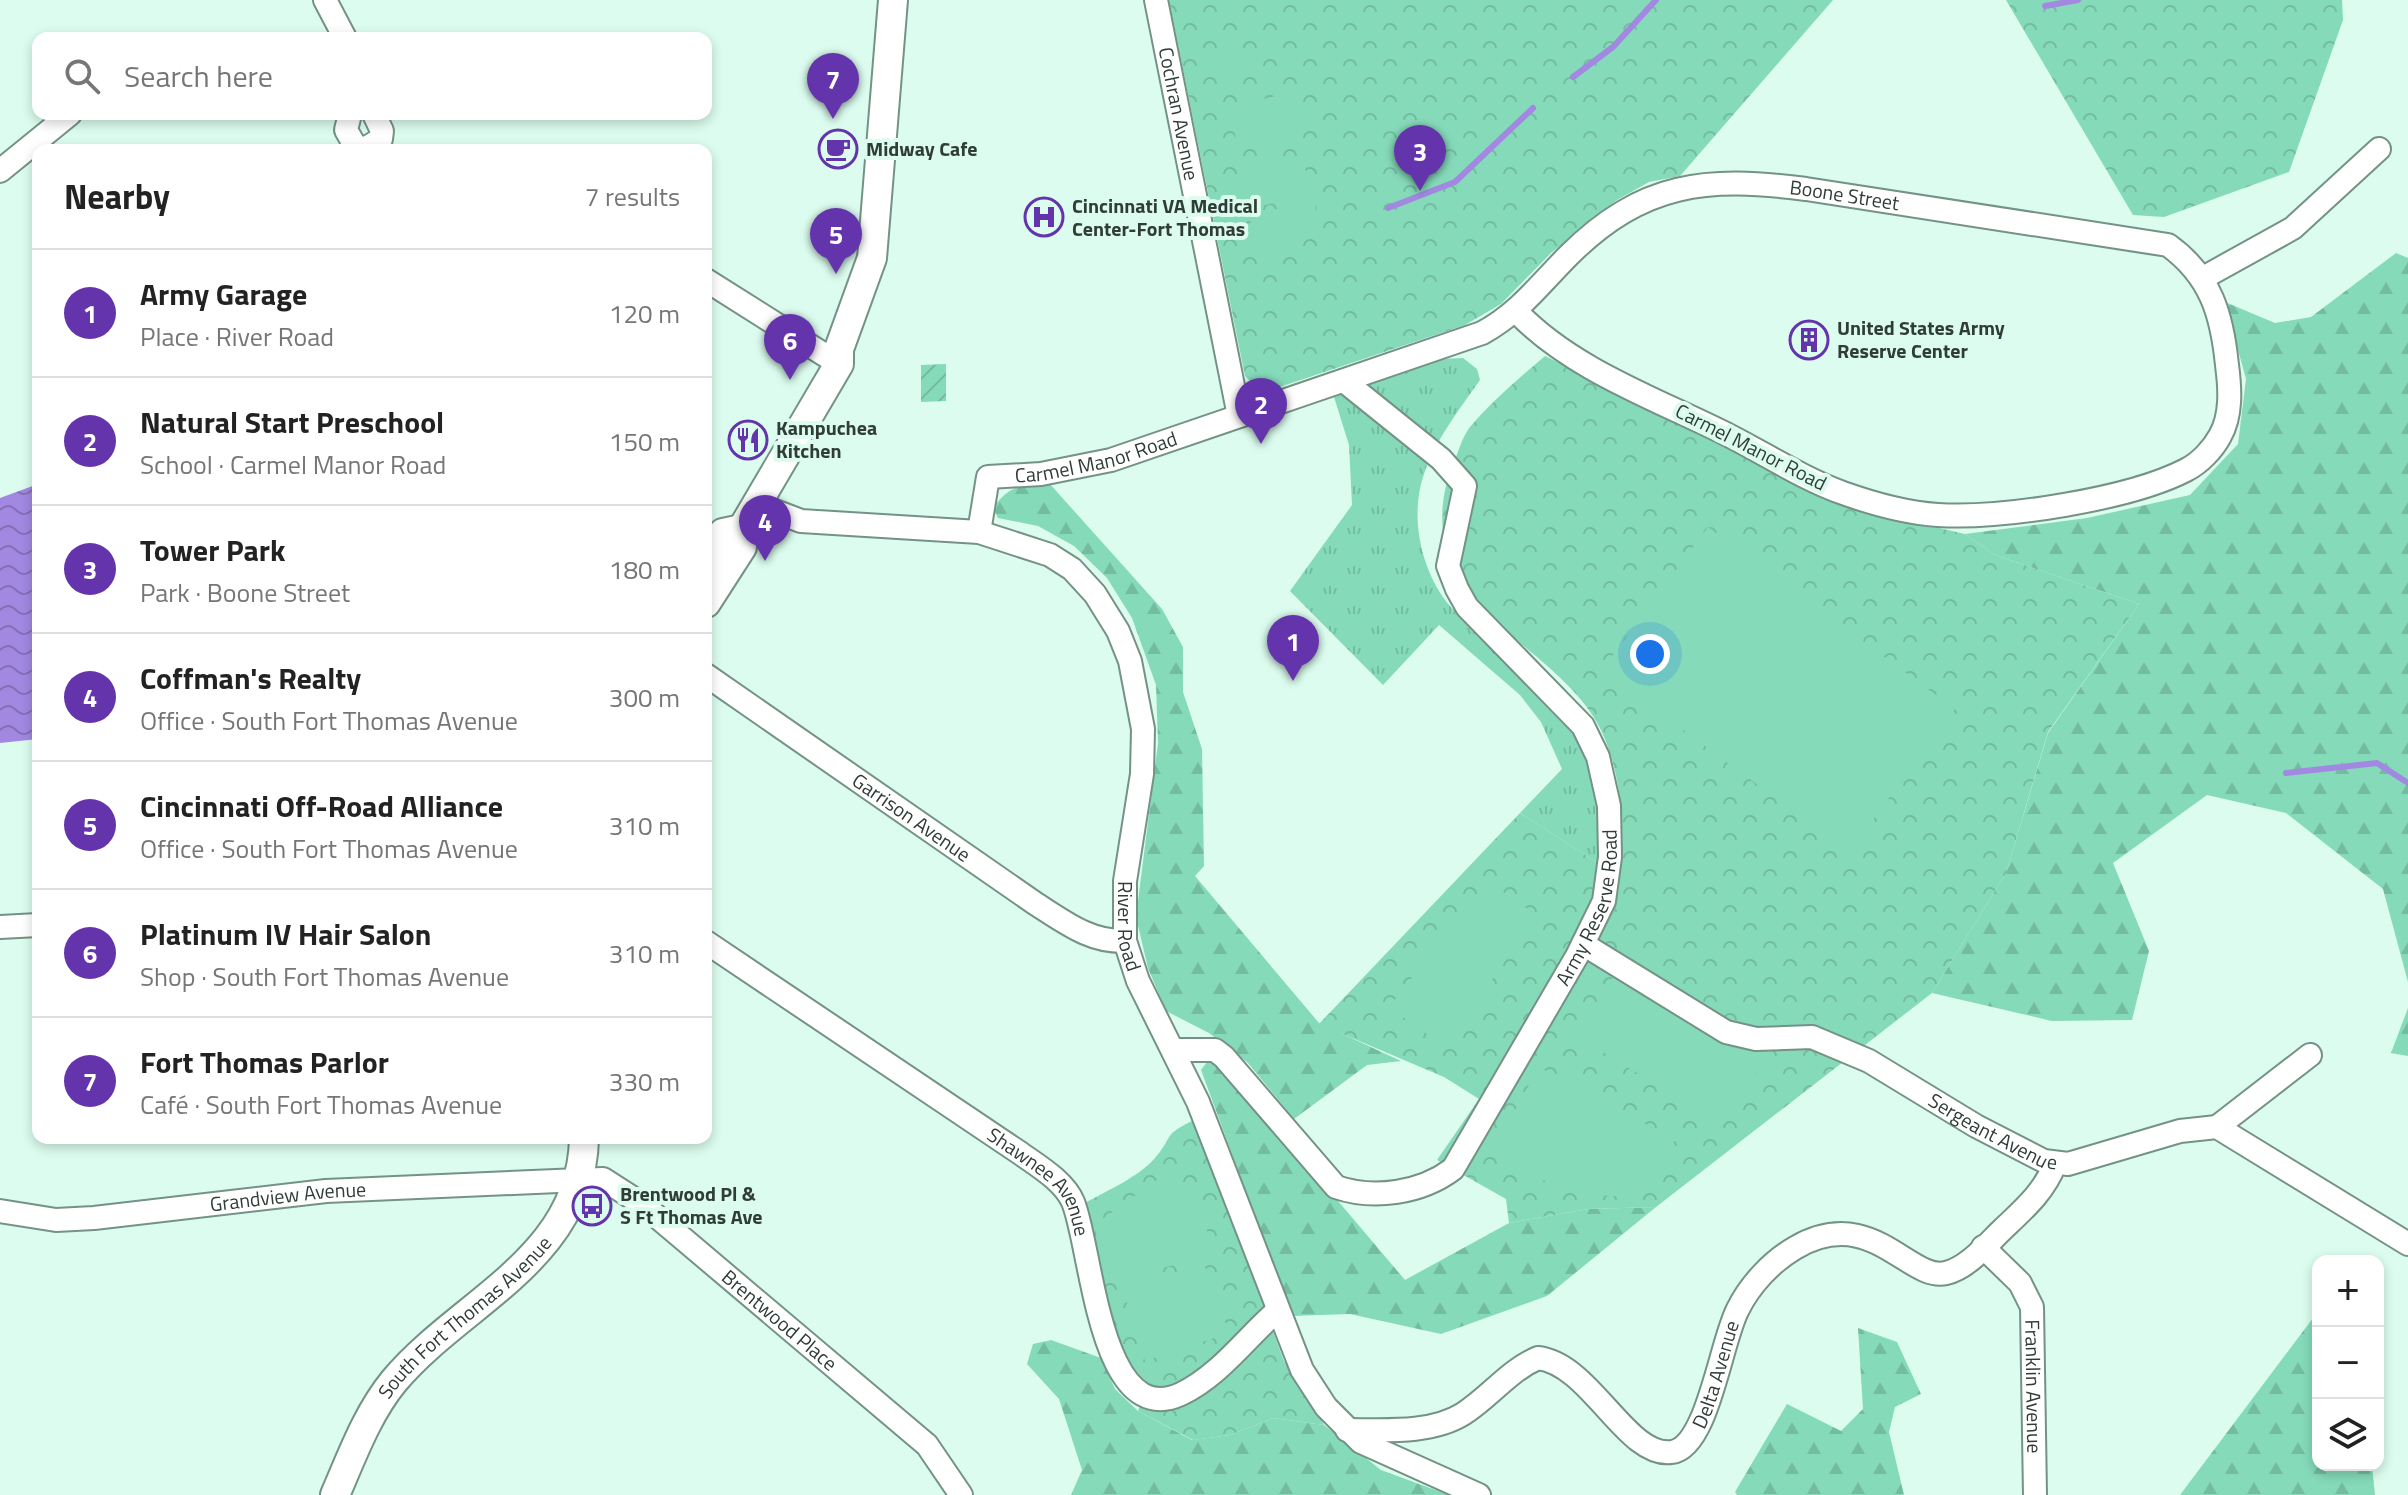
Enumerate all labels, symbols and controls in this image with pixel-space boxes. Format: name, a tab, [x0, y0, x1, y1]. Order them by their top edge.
search box	[32, 32, 712, 120]
street label: Cochran Avenue	[1151, 44, 1208, 183]
text: Search here	[124, 53, 273, 99]
pin: 7	[807, 53, 859, 119]
icon: search	[60, 54, 104, 98]
pin: 3	[1394, 125, 1446, 191]
cafe icon: Midway Cafe	[817, 128, 859, 170]
place label: Midway Cafe	[866, 133, 978, 164]
text: Nearby	[64, 170, 170, 222]
street label: Boone Street	[1788, 171, 1901, 218]
text: 7 results	[585, 177, 680, 216]
place label: Cincinnati VA Medical Center-Fort Thomas	[1072, 190, 1258, 244]
hospital icon: Cincinnati VA Medical Center-Fort Thomas	[1023, 196, 1065, 238]
pin: 5	[810, 208, 862, 274]
text: Army Garage	[140, 271, 307, 317]
text: 1	[83, 294, 97, 333]
text: 120 m	[609, 294, 680, 333]
place label: United States Army Reserve Center	[1837, 312, 2005, 366]
pin: 6	[764, 314, 816, 380]
text: Place · River Road	[140, 317, 334, 356]
building icon: United States Army Reserve Center	[1788, 319, 1830, 361]
pin: 2	[1235, 378, 1287, 444]
street label: Carmel Manor Road	[1670, 395, 1832, 498]
text: Natural Start Preschool	[140, 399, 444, 445]
place label: Kampuchea Kitchen	[776, 412, 877, 466]
restaurant icon: Kampuchea Kitchen	[727, 419, 769, 461]
text: 2	[83, 422, 97, 461]
text: 150 m	[609, 422, 680, 461]
street label: Carmel Manor Road	[1014, 422, 1181, 490]
text: School · Carmel Manor Road	[140, 445, 446, 484]
pin: 4	[739, 495, 791, 561]
text: Tower Park	[140, 527, 285, 573]
text: 3	[83, 550, 97, 589]
text: 180 m	[609, 550, 680, 589]
text: Park · Boone Street	[140, 573, 350, 612]
pin: 1	[1267, 615, 1319, 681]
your location	[1630, 634, 1670, 674]
text: Coffman's Realty	[140, 655, 361, 701]
text: 4	[83, 678, 97, 717]
text: 300 m	[609, 678, 680, 717]
text: Office · South Fort Thomas Avenue	[140, 701, 518, 740]
street label: Garrison Avenue	[846, 765, 977, 869]
text: Cincinnati Off-Road Alliance	[140, 783, 503, 829]
text: 5	[83, 806, 97, 845]
text: 310 m	[609, 806, 680, 845]
text: Office · South Fort Thomas Avenue	[140, 829, 518, 868]
street label: Army Reserve Road	[1547, 829, 1625, 991]
street label: River Road	[1110, 881, 1150, 975]
text: Platinum IV Hair Salon	[140, 911, 431, 957]
text: 6	[83, 934, 97, 973]
text: 310 m	[609, 934, 680, 973]
text: Shop · South Fort Thomas Avenue	[140, 957, 509, 996]
text: Fort Thomas Parlor	[140, 1039, 389, 1085]
text: 7	[83, 1062, 97, 1101]
text: 330 m	[609, 1062, 680, 1101]
text: Café · South Fort Thomas Avenue	[140, 1085, 502, 1124]
street label: Sergeant Avenue	[1923, 1085, 2059, 1178]
street label: Shawnee Avenue	[981, 1119, 1098, 1239]
street label: Grandview Avenue	[208, 1173, 367, 1219]
place label: Brentwood Pl & S Ft Thomas Ave	[620, 1178, 762, 1232]
bus stop icon: Brentwood Pl & S Ft Thomas Ave	[571, 1185, 613, 1227]
street label: South Fort Thomas Avenue	[370, 1229, 559, 1405]
map controls	[2312, 1255, 2384, 1471]
button: +	[2312, 1255, 2384, 1327]
street label: Brentwood Place	[715, 1262, 845, 1378]
street label: Delta Avenue	[1683, 1316, 1747, 1434]
street label: Franklin Avenue	[2017, 1319, 2050, 1454]
button: −	[2312, 1327, 2384, 1399]
button: layers	[2312, 1399, 2384, 1471]

